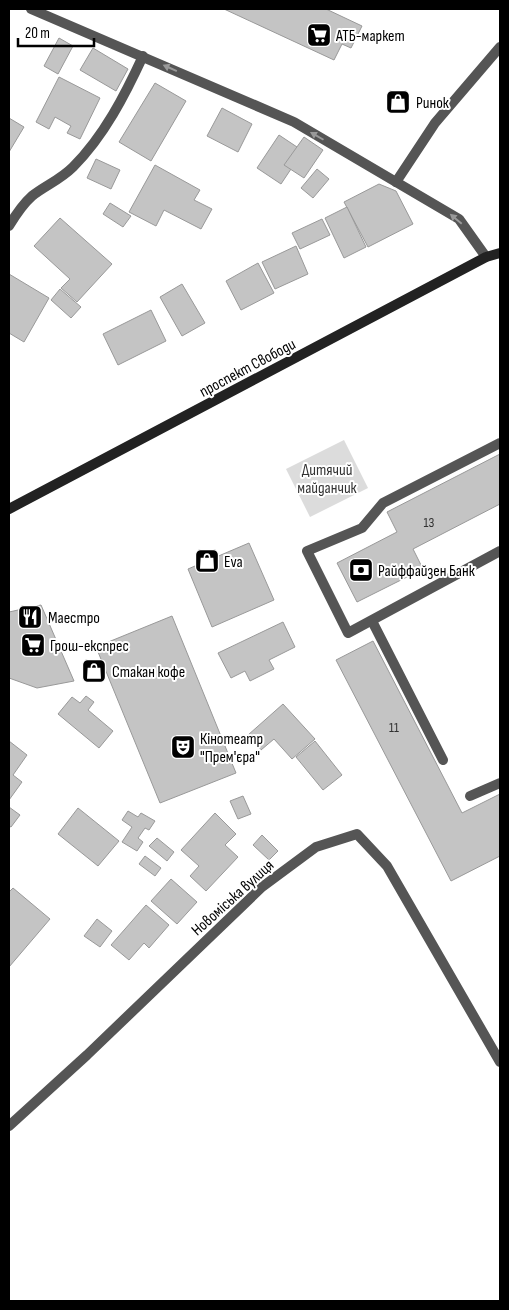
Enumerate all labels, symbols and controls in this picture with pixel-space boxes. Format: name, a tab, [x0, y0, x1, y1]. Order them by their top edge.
scale bar	[18, 15, 94, 47]
supermarket icon: АТБ-маркет	[306, 22, 332, 48]
text: 20 m	[25, 24, 50, 43]
place label: АТБ-маркет	[335, 27, 405, 46]
one-way arrow	[163, 63, 177, 71]
shop icon: Ринок	[385, 89, 411, 115]
place label: Ринок	[416, 94, 450, 113]
one-way arrow	[311, 131, 324, 140]
one-way arrow	[450, 213, 463, 224]
street label: проспект Свободи	[196, 335, 299, 402]
park label: Дитячий майданчик	[297, 461, 358, 498]
house number: 13	[424, 514, 435, 531]
shop icon: Eva	[194, 548, 220, 574]
place label: Eva	[224, 553, 243, 572]
bank icon: Райффайзен Банк	[348, 557, 374, 583]
place label: Райффайзен Банк	[378, 562, 476, 581]
restaurant icon: Маестро	[17, 604, 43, 630]
place label: Маестро	[48, 609, 100, 628]
supermarket icon: Грош-експрес	[20, 632, 46, 658]
place label: Грош-експрес	[50, 637, 129, 656]
shop icon: Стакан кофе	[81, 658, 107, 684]
place label: Стакан кофе	[112, 663, 185, 682]
house number: 11	[389, 719, 399, 736]
place label: Кінотеатр "Прем'єра"	[200, 730, 263, 767]
theatre icon: Кінотеатр "Прем'єра"	[170, 734, 196, 760]
street label: Новоміська вулиця	[188, 856, 278, 940]

